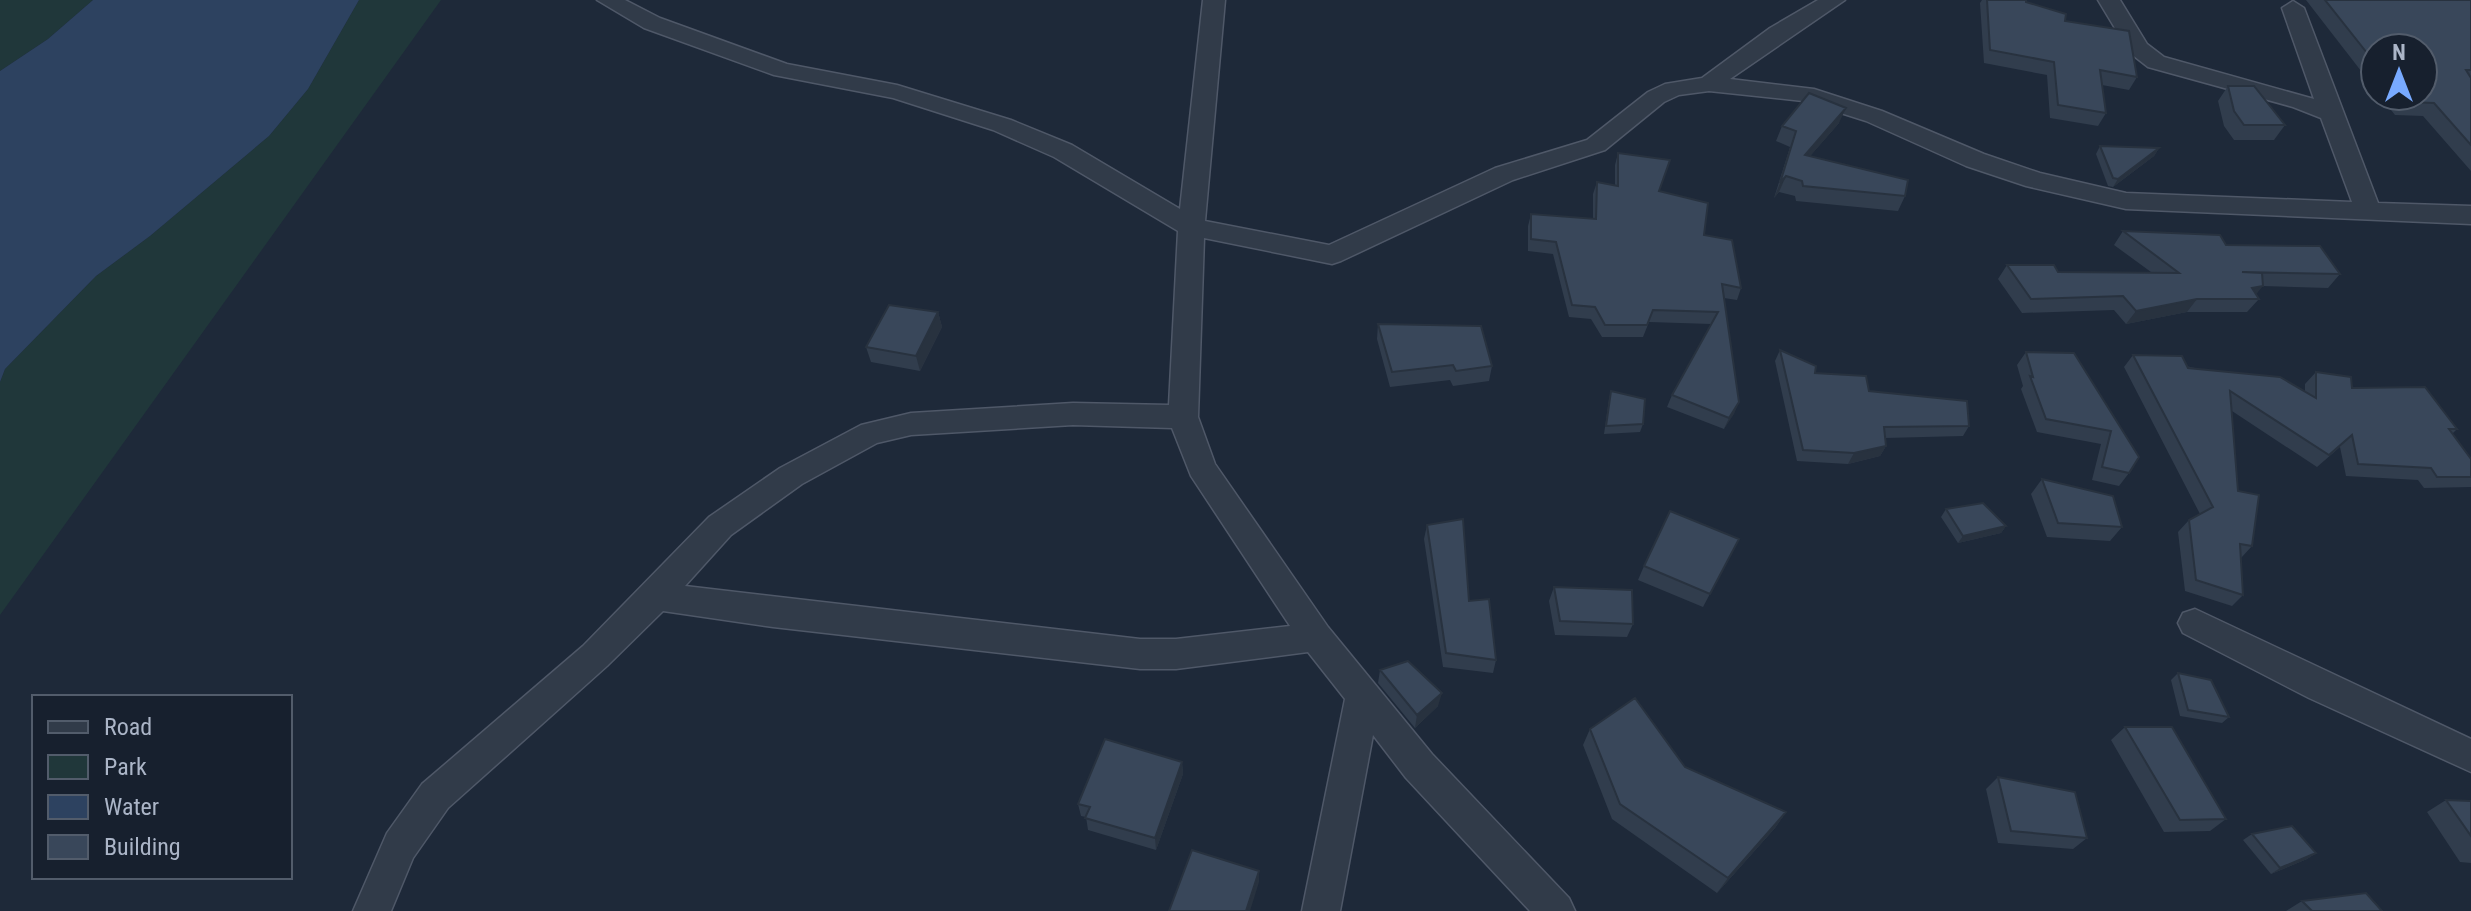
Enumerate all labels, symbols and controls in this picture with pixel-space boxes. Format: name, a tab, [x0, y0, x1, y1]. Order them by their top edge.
north arrow	[2359, 32, 2439, 112]
text: N	[2392, 40, 2406, 65]
legend	[32, 695, 292, 879]
text: Road	[104, 713, 152, 741]
text: Park	[104, 753, 147, 781]
text: Water	[104, 793, 159, 821]
text: Building	[104, 833, 181, 861]

